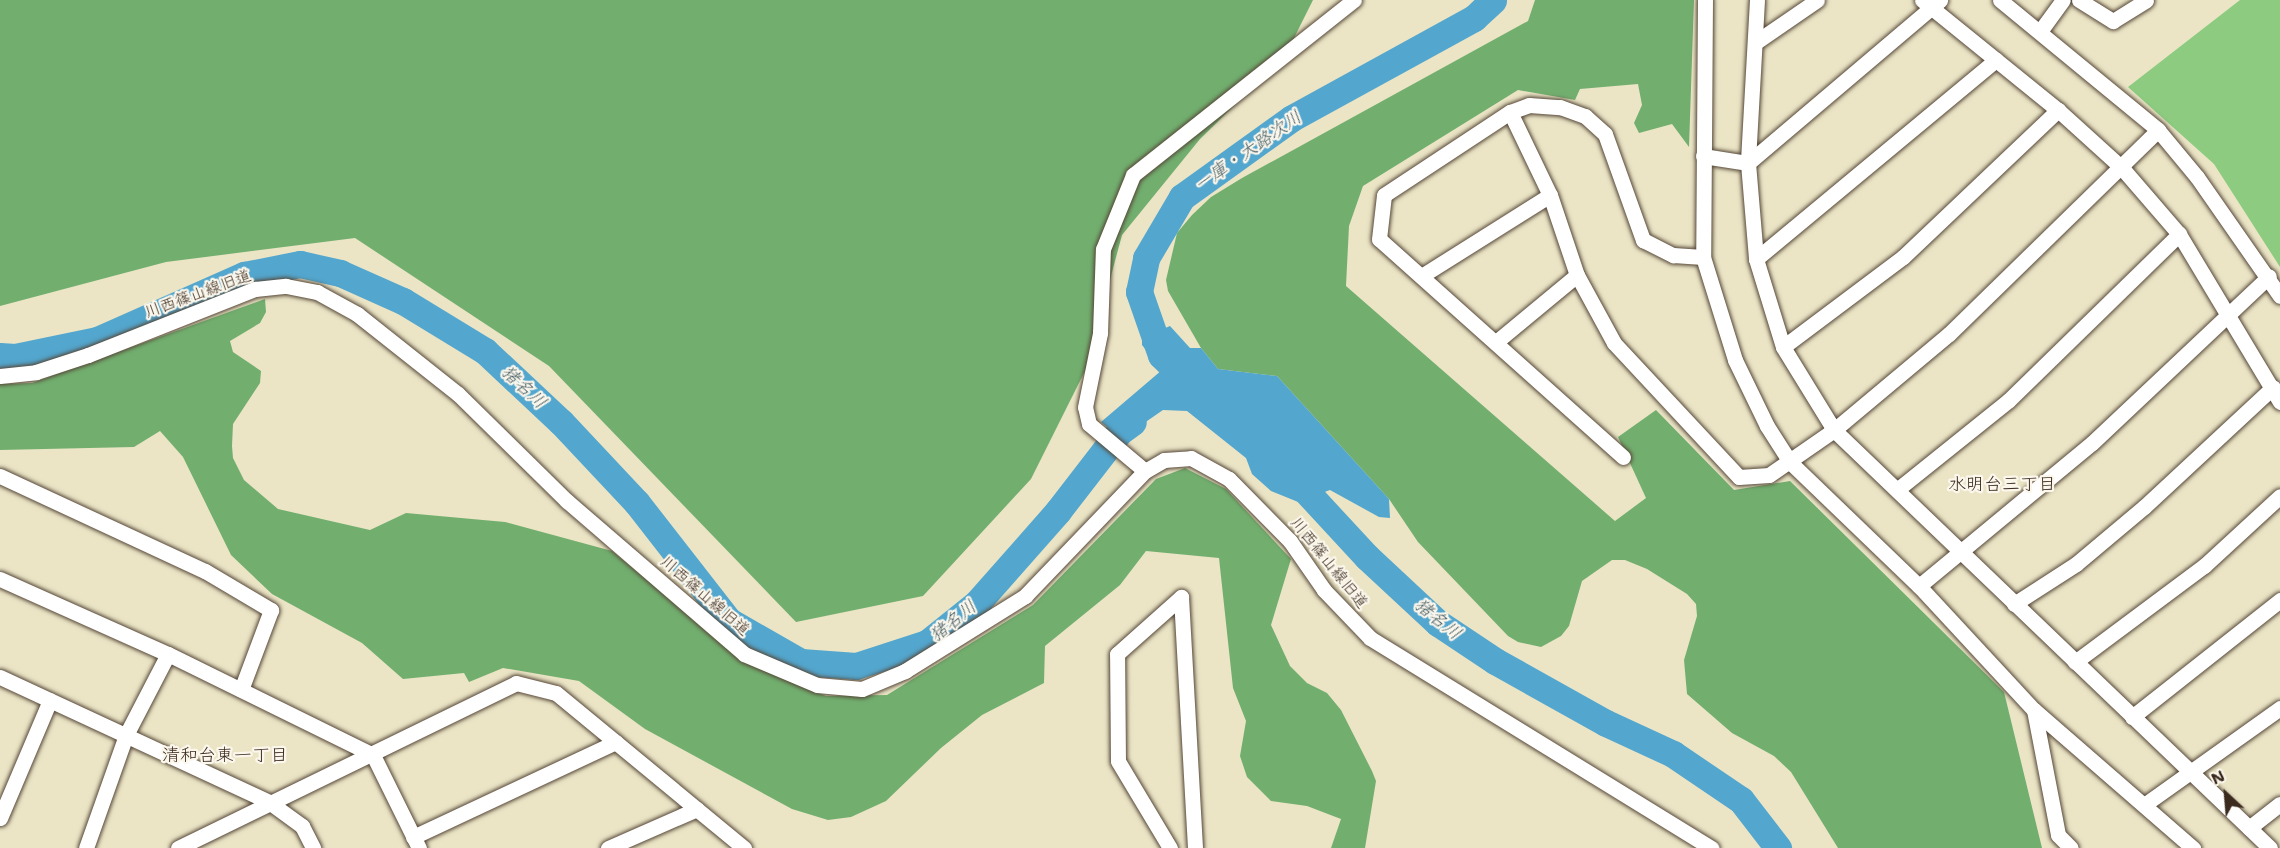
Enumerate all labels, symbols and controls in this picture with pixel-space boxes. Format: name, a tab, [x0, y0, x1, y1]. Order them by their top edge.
water label: 一庫・大路次川	[1190, 106, 1306, 196]
street label: 川西篠山線旧道	[142, 266, 254, 322]
water label: 猪名川	[497, 361, 551, 413]
district label: 水明台三丁目	[1948, 473, 2056, 495]
street label: 川西篠山線旧道	[1286, 513, 1372, 613]
street label: 川西篠山線旧道	[656, 552, 754, 640]
water label: 猪名川	[1410, 594, 1466, 644]
water label: 猪名川	[925, 596, 981, 646]
district label: 清和台東一丁目	[162, 744, 288, 766]
north arrow	[2196, 764, 2256, 824]
text: N	[2208, 765, 2228, 790]

